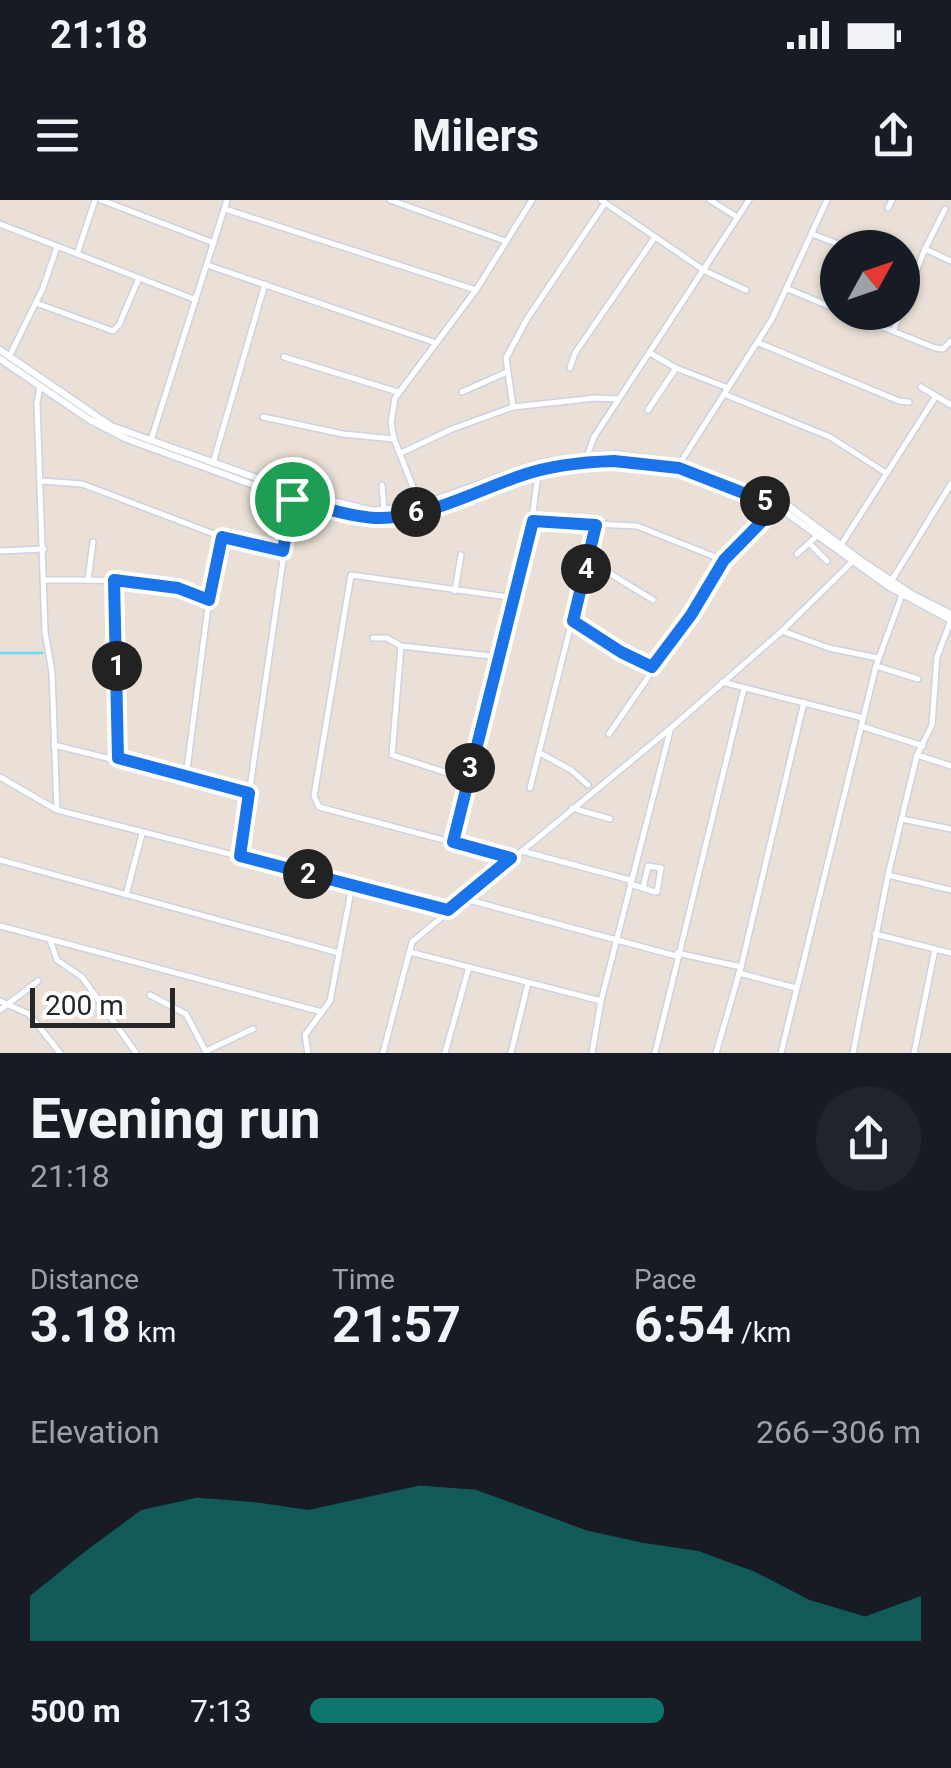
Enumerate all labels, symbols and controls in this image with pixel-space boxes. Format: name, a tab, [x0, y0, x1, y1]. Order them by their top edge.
text: 21:18	[50, 13, 148, 57]
icon: menu	[30, 108, 85, 163]
icon: share	[866, 108, 921, 163]
text: Milers	[412, 109, 539, 162]
north arrow	[820, 230, 920, 330]
map controls	[820, 230, 920, 330]
pin	[250, 457, 335, 542]
icon: arrive	[265, 472, 320, 527]
pin: 5	[740, 476, 790, 526]
text: 5	[757, 484, 773, 517]
pin: 6	[391, 487, 441, 537]
text: 6	[408, 495, 424, 528]
pin: 4	[561, 544, 611, 594]
text: 4	[578, 552, 594, 585]
pin: 1	[92, 641, 142, 691]
text: 1	[109, 649, 125, 682]
pin: 3	[445, 743, 495, 793]
text: 3	[462, 751, 478, 784]
pin: 2	[283, 849, 333, 899]
text: 2	[300, 857, 316, 890]
scale bar	[30, 983, 175, 1028]
text: 200 m	[45, 989, 124, 1022]
button: share	[816, 1086, 921, 1191]
text: Evening run	[30, 1087, 321, 1151]
text: 21:18	[30, 1157, 110, 1195]
text: Distance	[30, 1263, 139, 1296]
text: Time	[332, 1263, 395, 1296]
text: Pace	[634, 1263, 696, 1296]
text: 3.18	[30, 1296, 131, 1354]
text: 21:57	[332, 1296, 461, 1354]
text: 6:54	[634, 1296, 734, 1354]
text: km	[131, 1316, 176, 1349]
text: /km	[734, 1316, 791, 1349]
text: Elevation	[30, 1413, 160, 1451]
text: 266–306 m	[756, 1413, 921, 1451]
text: 500 m	[30, 1692, 121, 1730]
text: 7:13	[190, 1692, 252, 1730]

